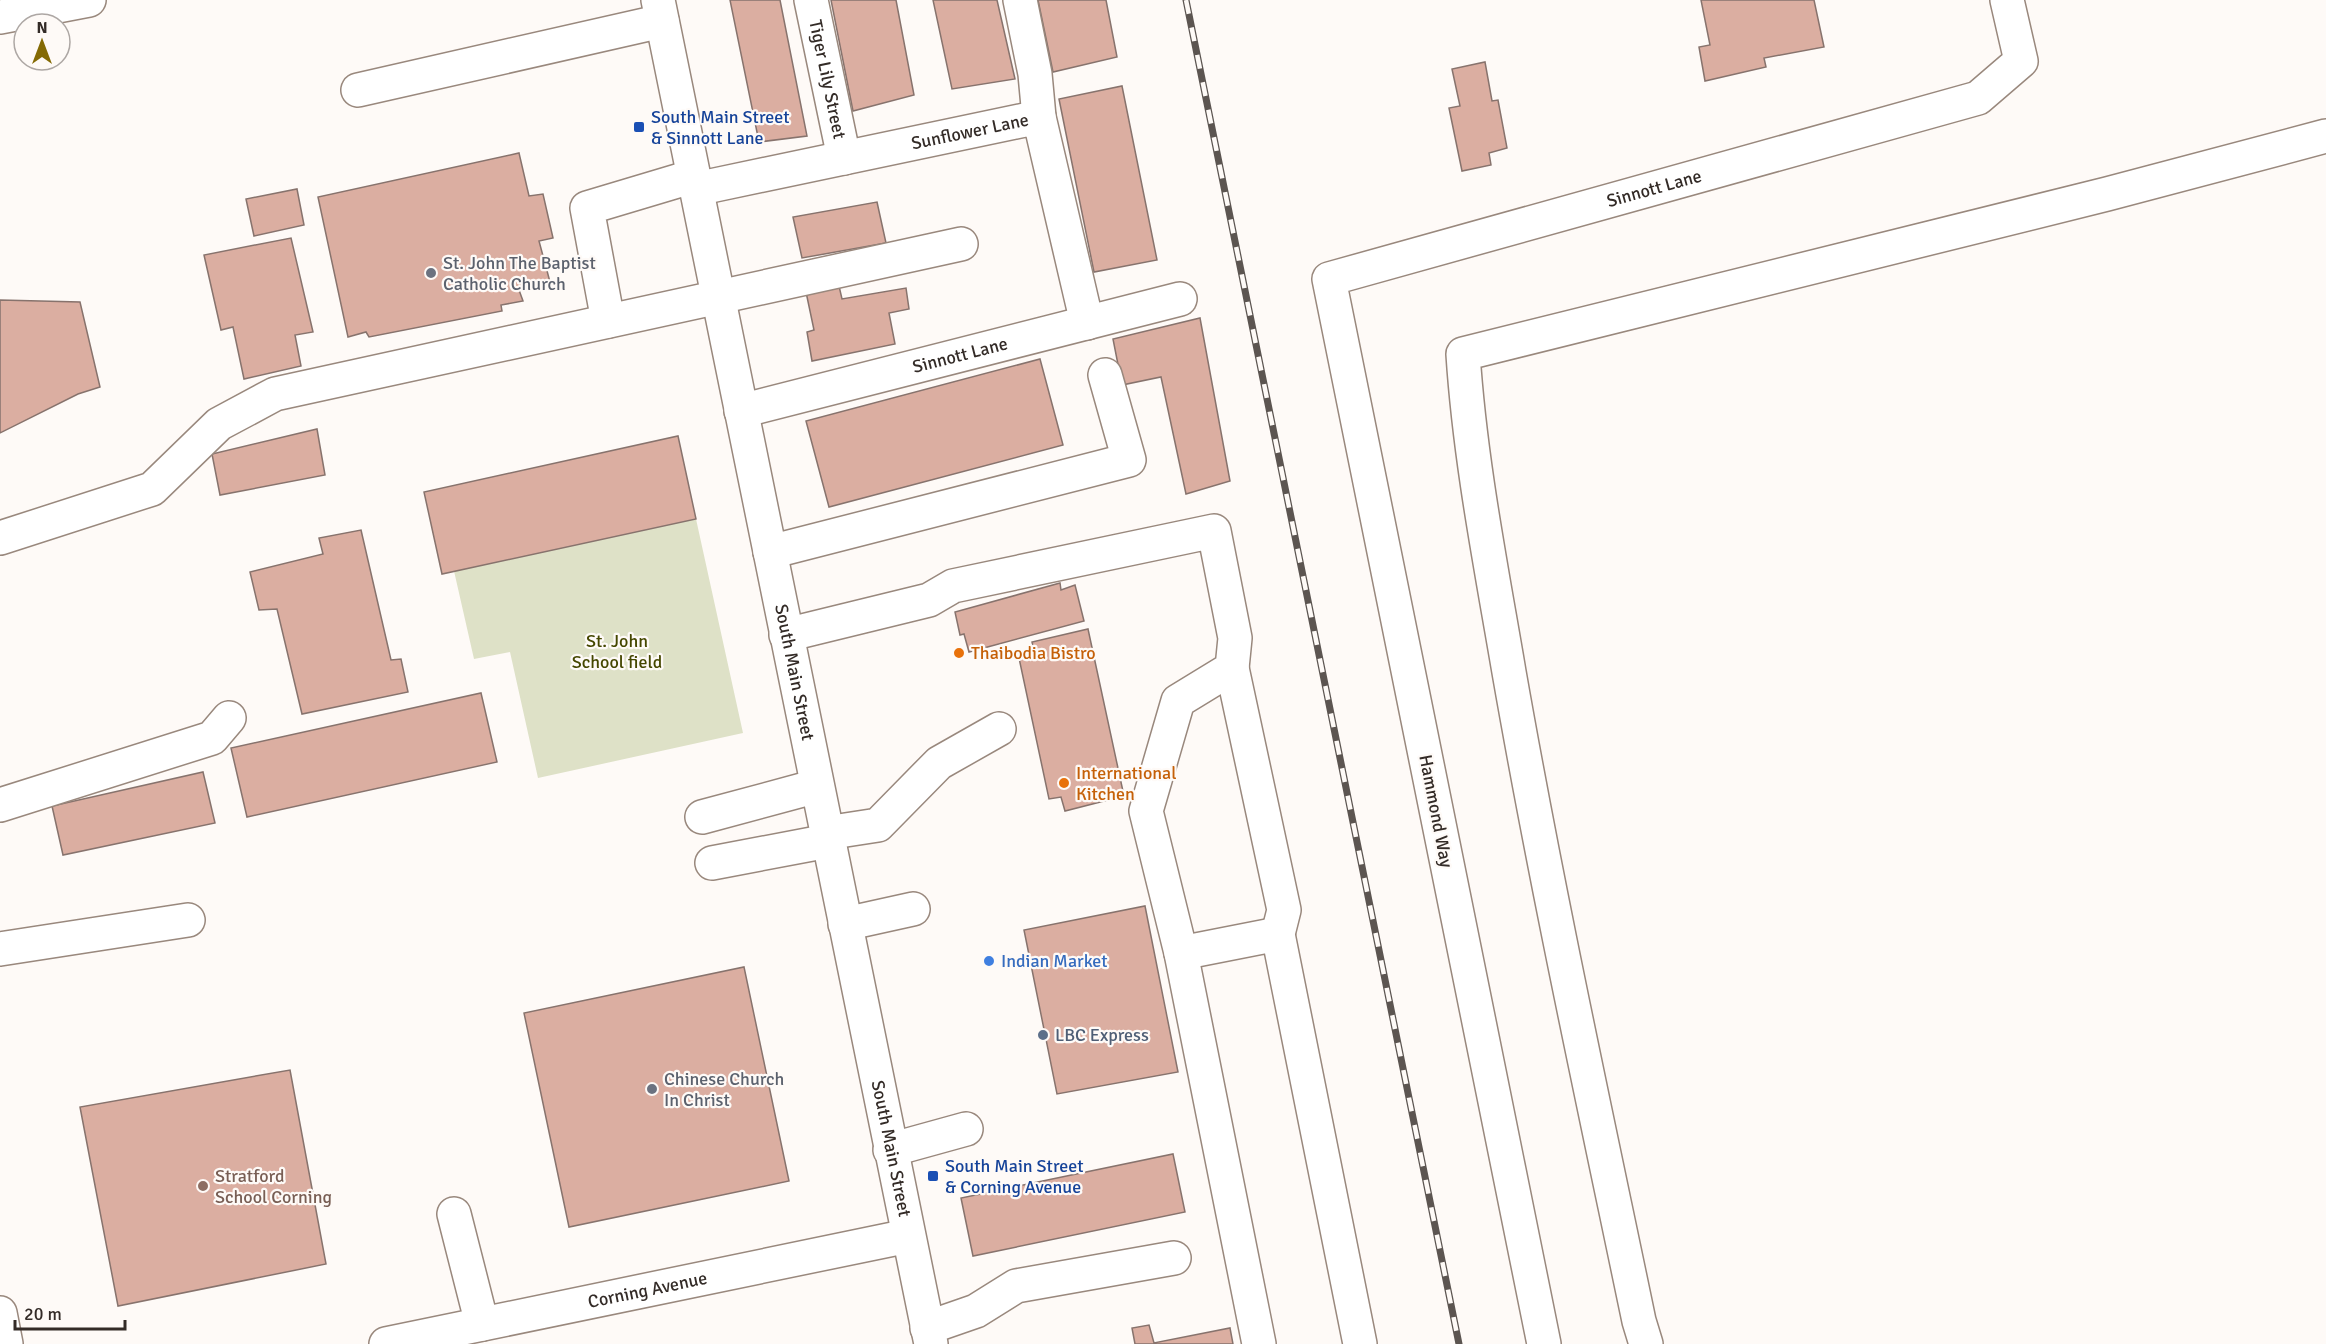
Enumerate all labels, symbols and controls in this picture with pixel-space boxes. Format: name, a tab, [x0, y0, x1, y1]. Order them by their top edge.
north arrow	[12, 12, 72, 72]
text: N	[36, 18, 48, 38]
street label: Tiger Lily Street	[804, 18, 851, 141]
place label: South Main Street & Sinnott Lane	[651, 106, 790, 149]
street label: Sunflower Lane	[909, 108, 1031, 155]
marker: South Main Street & Sinnott Lane	[632, 120, 646, 134]
street label: Sinnott Lane	[1604, 165, 1704, 212]
place label: St. John The Baptist Catholic Church	[443, 252, 596, 295]
marker: St. John The Baptist Catholic Church	[424, 266, 438, 280]
street label: Sinnott Lane	[910, 332, 1010, 378]
street label: South Main Street	[770, 602, 819, 742]
park label: St. John School field	[572, 630, 662, 673]
place label: Thaibodia Bistro	[971, 642, 1096, 664]
marker: Thaibodia Bistro	[952, 646, 966, 660]
street label: Hammond Way	[1414, 753, 1458, 870]
place label: International Kitchen	[1076, 762, 1177, 805]
marker: International Kitchen	[1057, 776, 1071, 790]
place label: Indian Market	[1001, 950, 1108, 972]
marker: Indian Market	[982, 954, 996, 968]
place label: LBC Express	[1055, 1024, 1149, 1046]
marker: LBC Express	[1036, 1028, 1050, 1042]
place label: Chinese Church In Christ	[664, 1068, 784, 1111]
street label: South Main Street	[867, 1078, 916, 1219]
marker: Chinese Church In Christ	[645, 1082, 659, 1096]
place label: South Main Street & Corning Avenue	[945, 1155, 1084, 1198]
place label: Stratford School Corning	[215, 1165, 332, 1208]
marker: South Main Street & Corning Avenue	[926, 1169, 940, 1183]
marker: Stratford School Corning	[196, 1179, 210, 1193]
street label: Corning Avenue	[586, 1267, 709, 1313]
scale bar	[15, 1293, 124, 1331]
text: 20 m	[24, 1303, 62, 1325]

